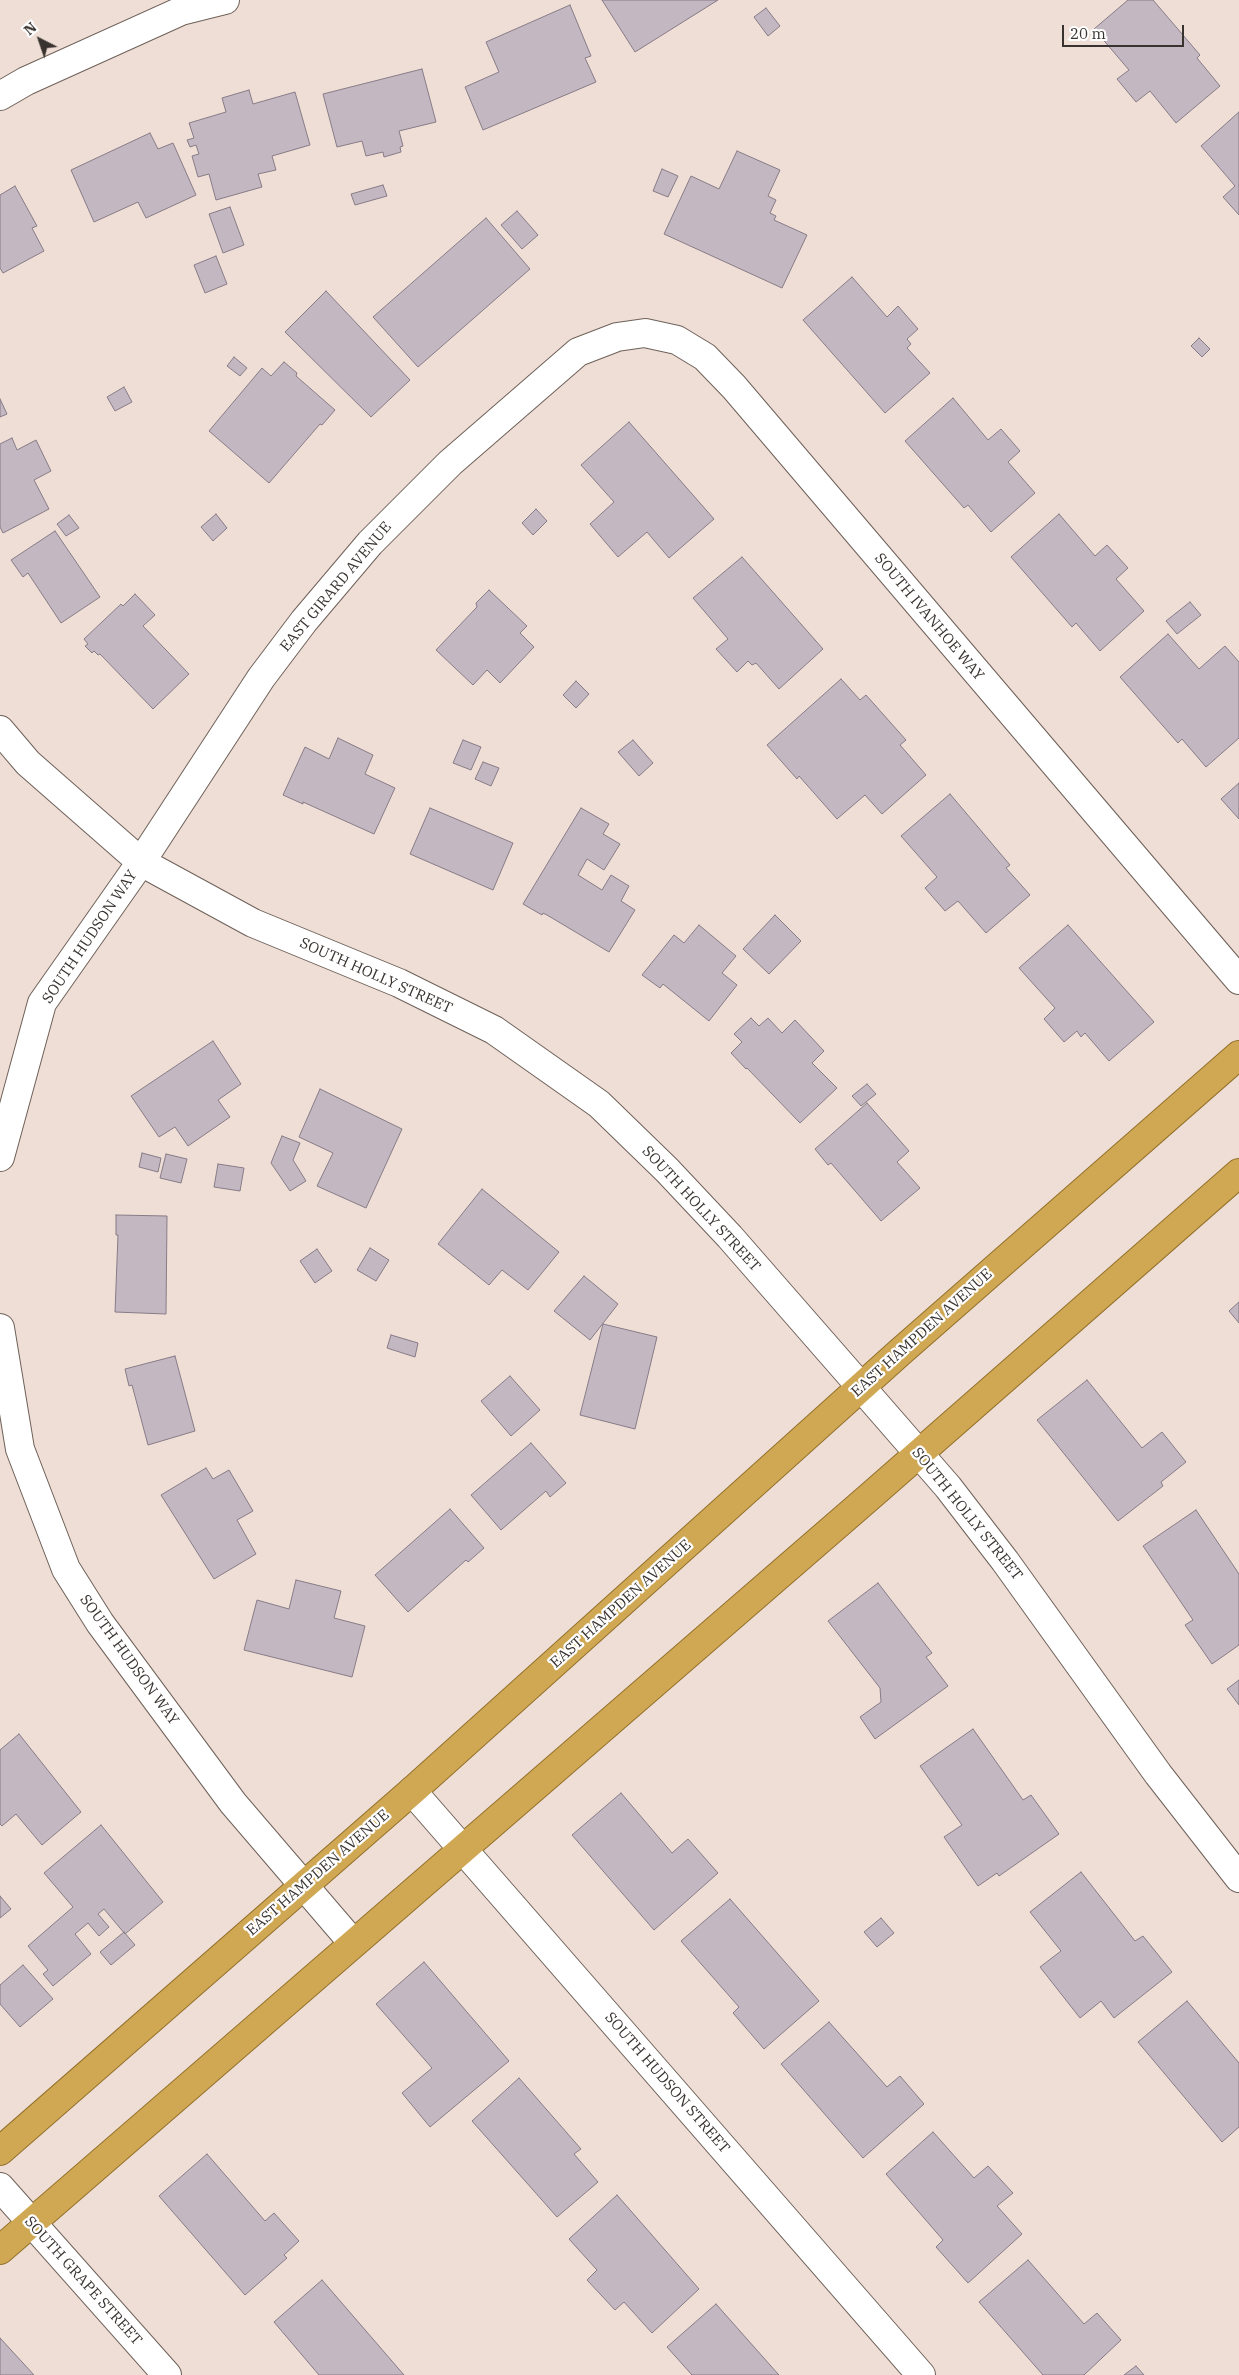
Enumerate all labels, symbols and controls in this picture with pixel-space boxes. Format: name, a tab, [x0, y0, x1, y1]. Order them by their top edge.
north arrow	[15, 15, 65, 65]
scale bar	[1064, 15, 1186, 47]
text: N	[20, 18, 40, 39]
text: 20 m	[1070, 24, 1106, 43]
street label: EAST GIRARD AVENUE	[276, 518, 396, 656]
street label: SOUTH IVANHOE WAY	[870, 550, 988, 684]
street label: SOUTH HUDSON WAY	[39, 867, 141, 1007]
street label: SOUTH HOLLY STREET	[297, 934, 455, 1018]
street label: SOUTH HOLLY STREET	[638, 1142, 764, 1276]
street label: EAST HAMPDEN AVENUE	[848, 1265, 996, 1401]
street label: SOUTH HOLLY STREET	[908, 1444, 1026, 1584]
street label: EAST HAMPDEN AVENUE	[547, 1536, 695, 1672]
street label: SOUTH HUDSON WAY	[76, 1591, 182, 1729]
street label: EAST HAMPDEN AVENUE	[243, 1806, 393, 1940]
street label: SOUTH HUDSON STREET	[601, 2009, 733, 2157]
street label: SOUTH GRAPE STREET	[20, 2213, 146, 2349]

